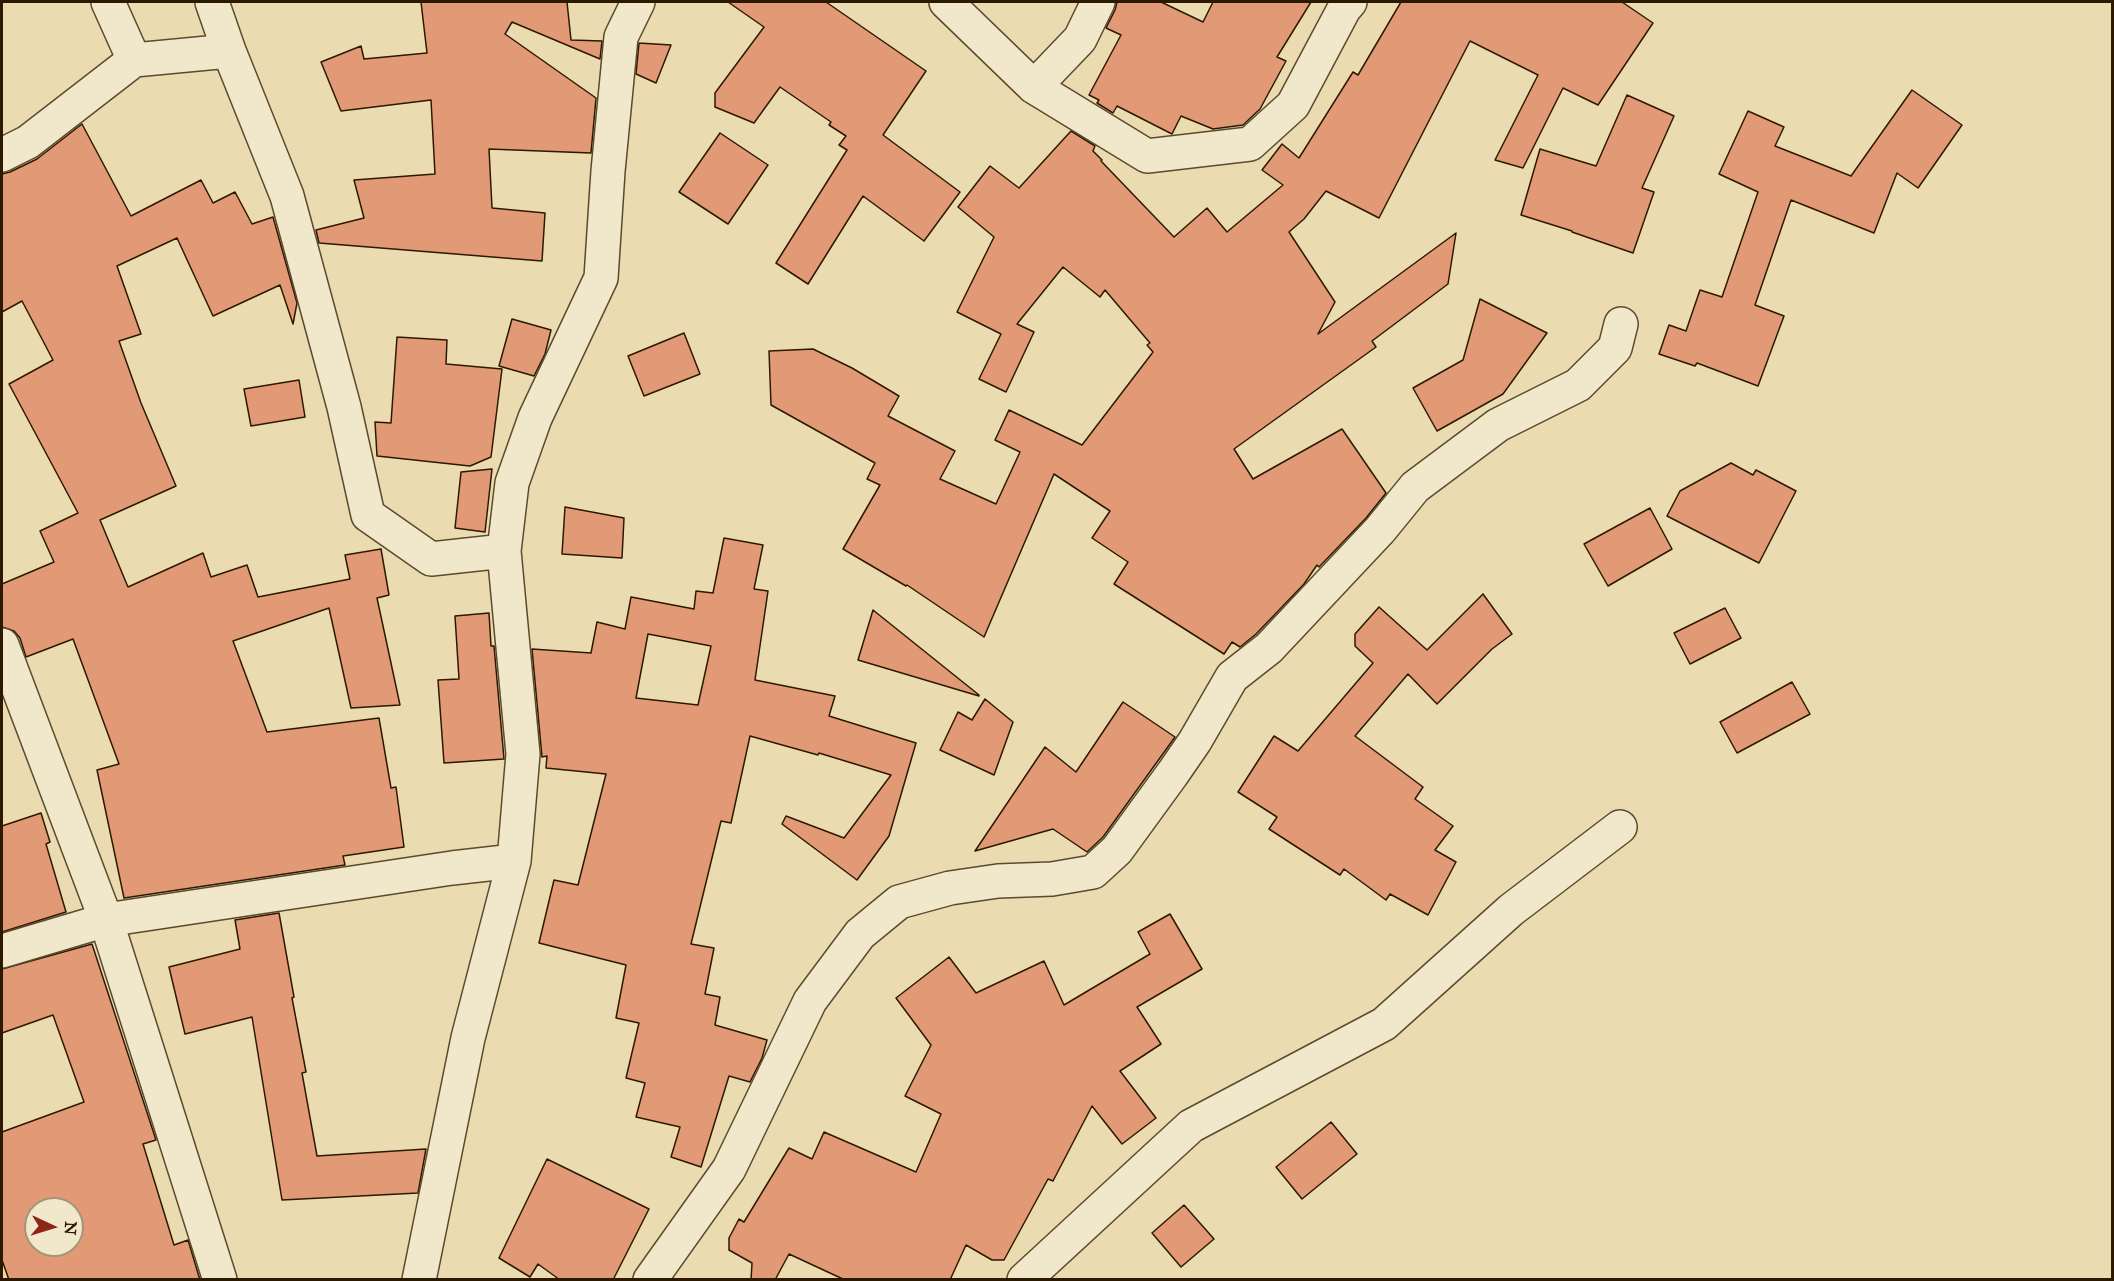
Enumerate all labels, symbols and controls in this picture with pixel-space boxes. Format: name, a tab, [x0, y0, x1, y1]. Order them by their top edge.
north arrow	[24, 1197, 84, 1257]
text: N	[61, 1221, 80, 1236]

